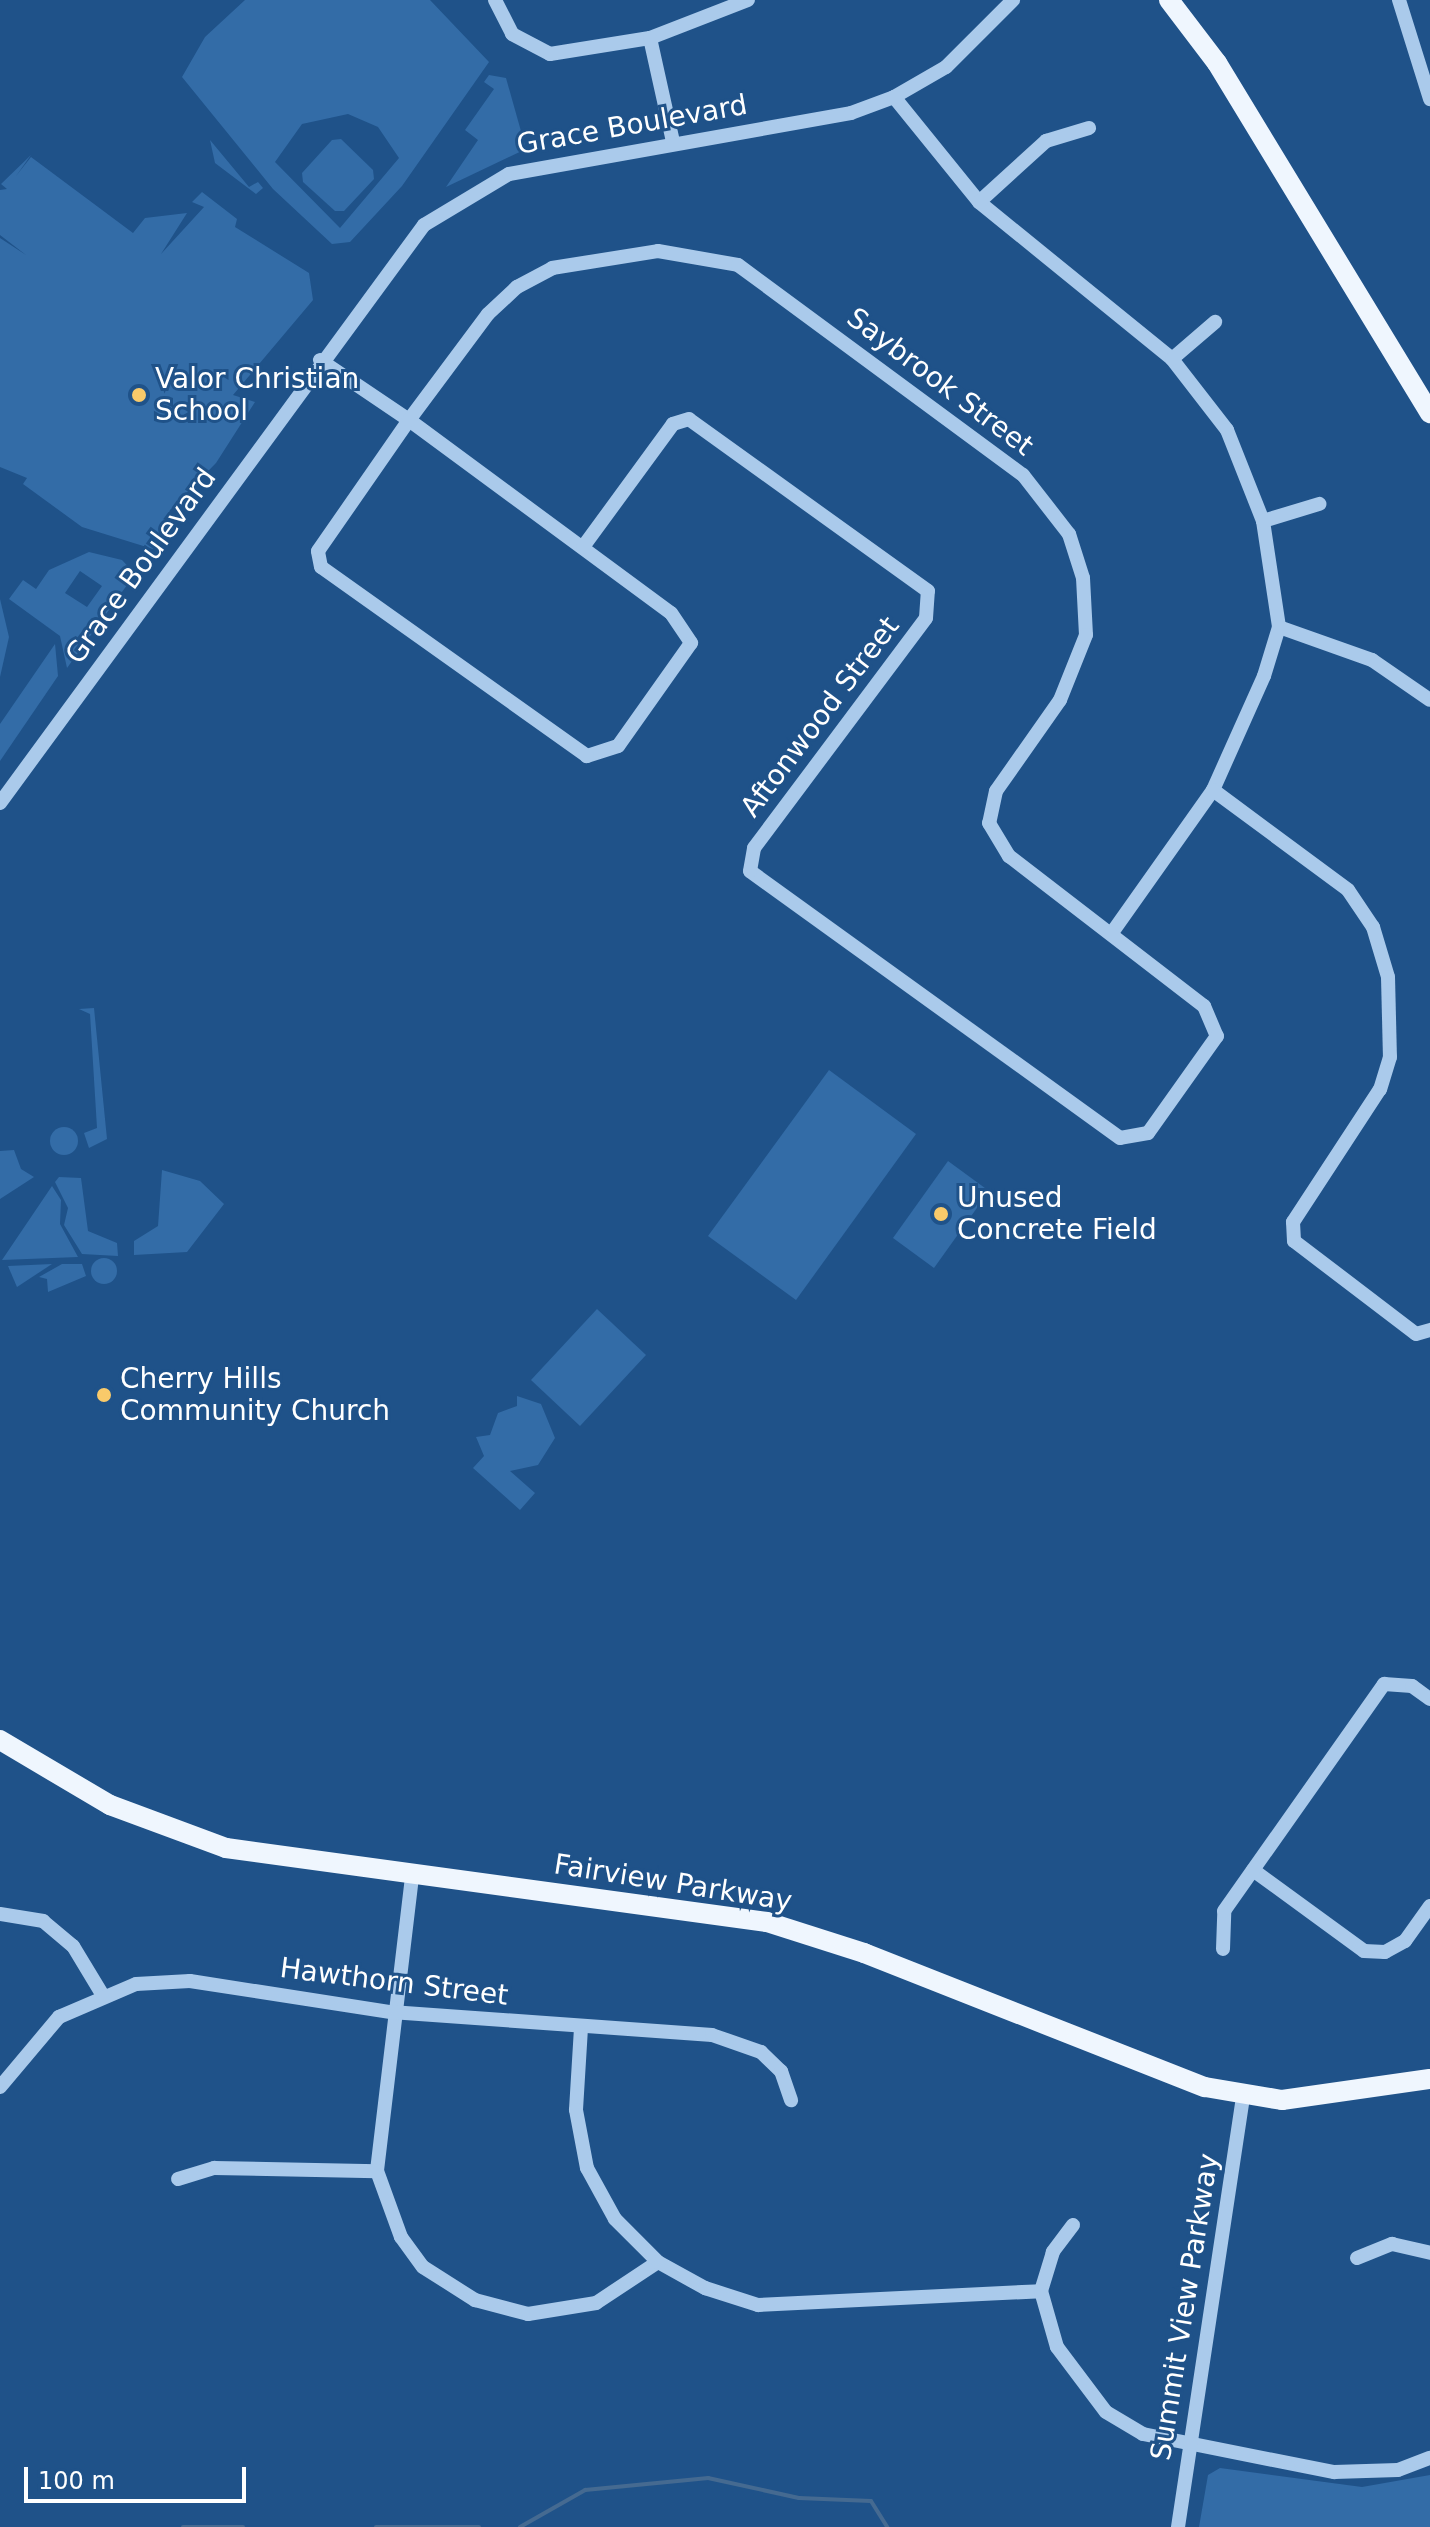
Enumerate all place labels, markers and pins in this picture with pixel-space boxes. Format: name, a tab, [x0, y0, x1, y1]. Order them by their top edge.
place label: Valor Christian School	[155, 362, 359, 428]
marker: Valor Christian School	[130, 386, 148, 404]
place label: Unused Concrete Field	[957, 1181, 1157, 1247]
marker: Unused Concrete Field	[932, 1205, 950, 1223]
place label: Cherry Hills Community Church	[120, 1362, 390, 1428]
marker: Cherry Hills Community Church	[95, 1386, 113, 1404]

